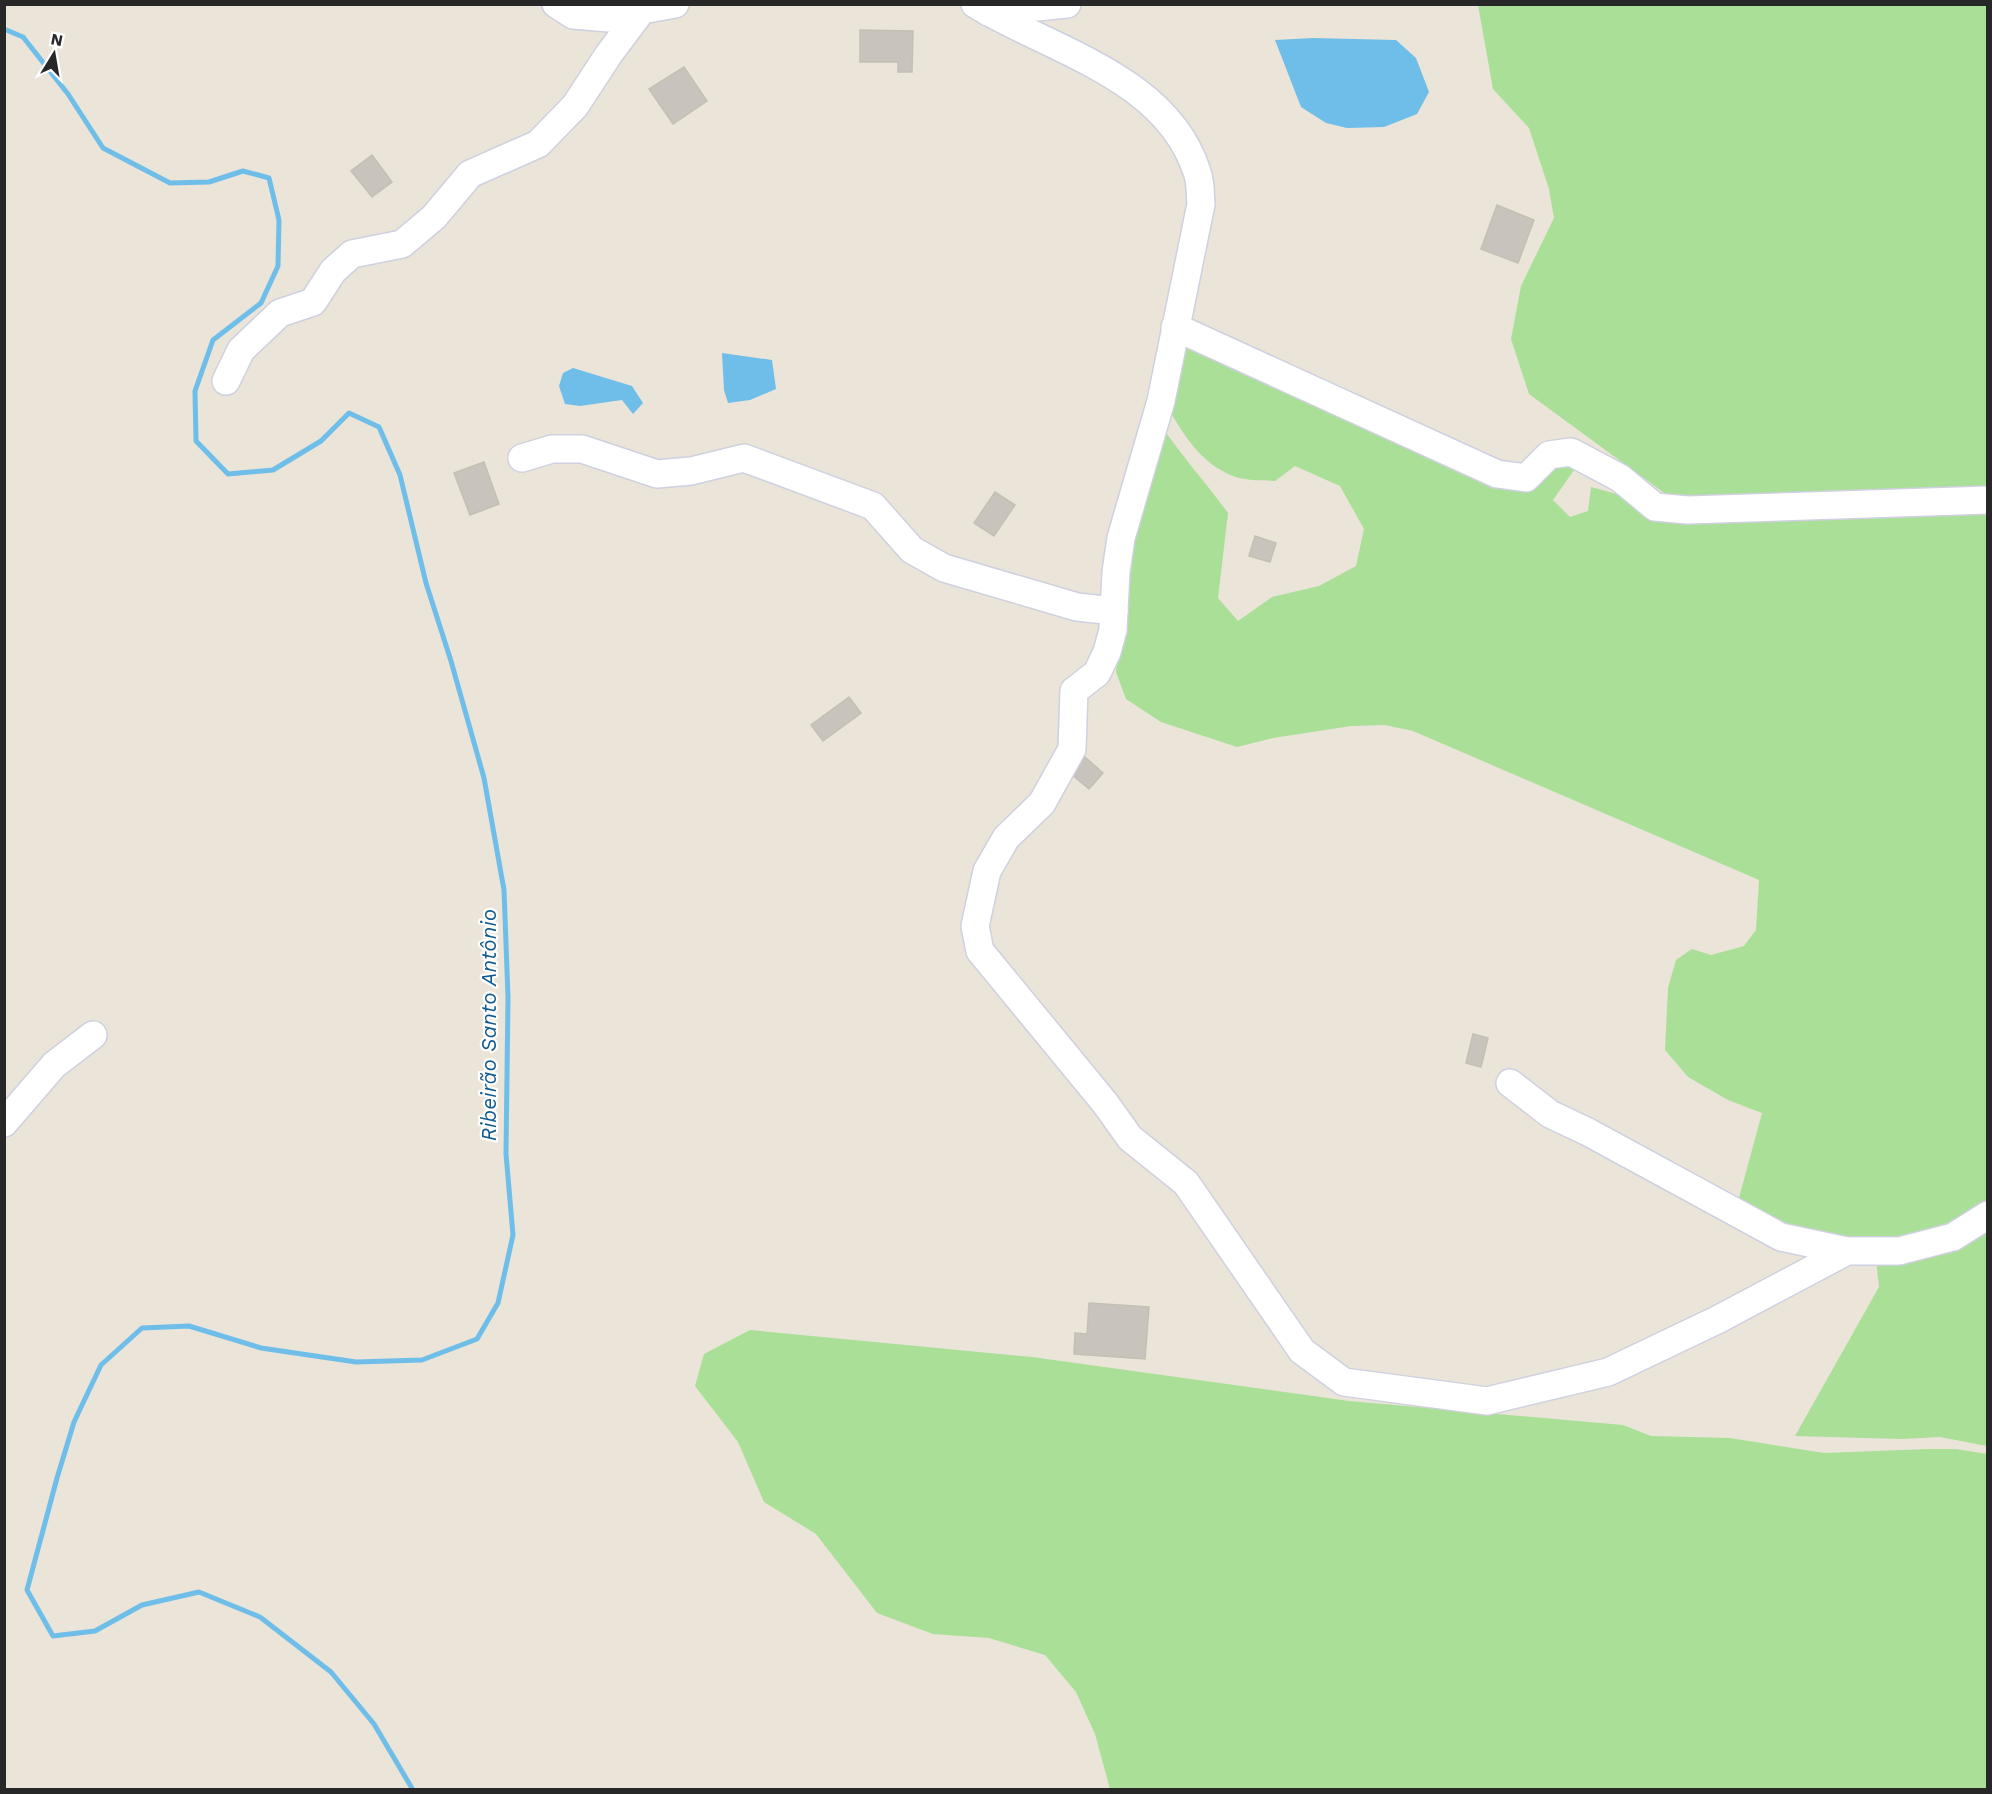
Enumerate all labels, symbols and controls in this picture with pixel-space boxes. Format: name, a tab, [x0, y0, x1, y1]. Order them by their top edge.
north arrow	[24, 24, 84, 84]
text: N	[49, 29, 64, 50]
water label: Ribeirão Santo Antônio	[476, 909, 501, 1141]

